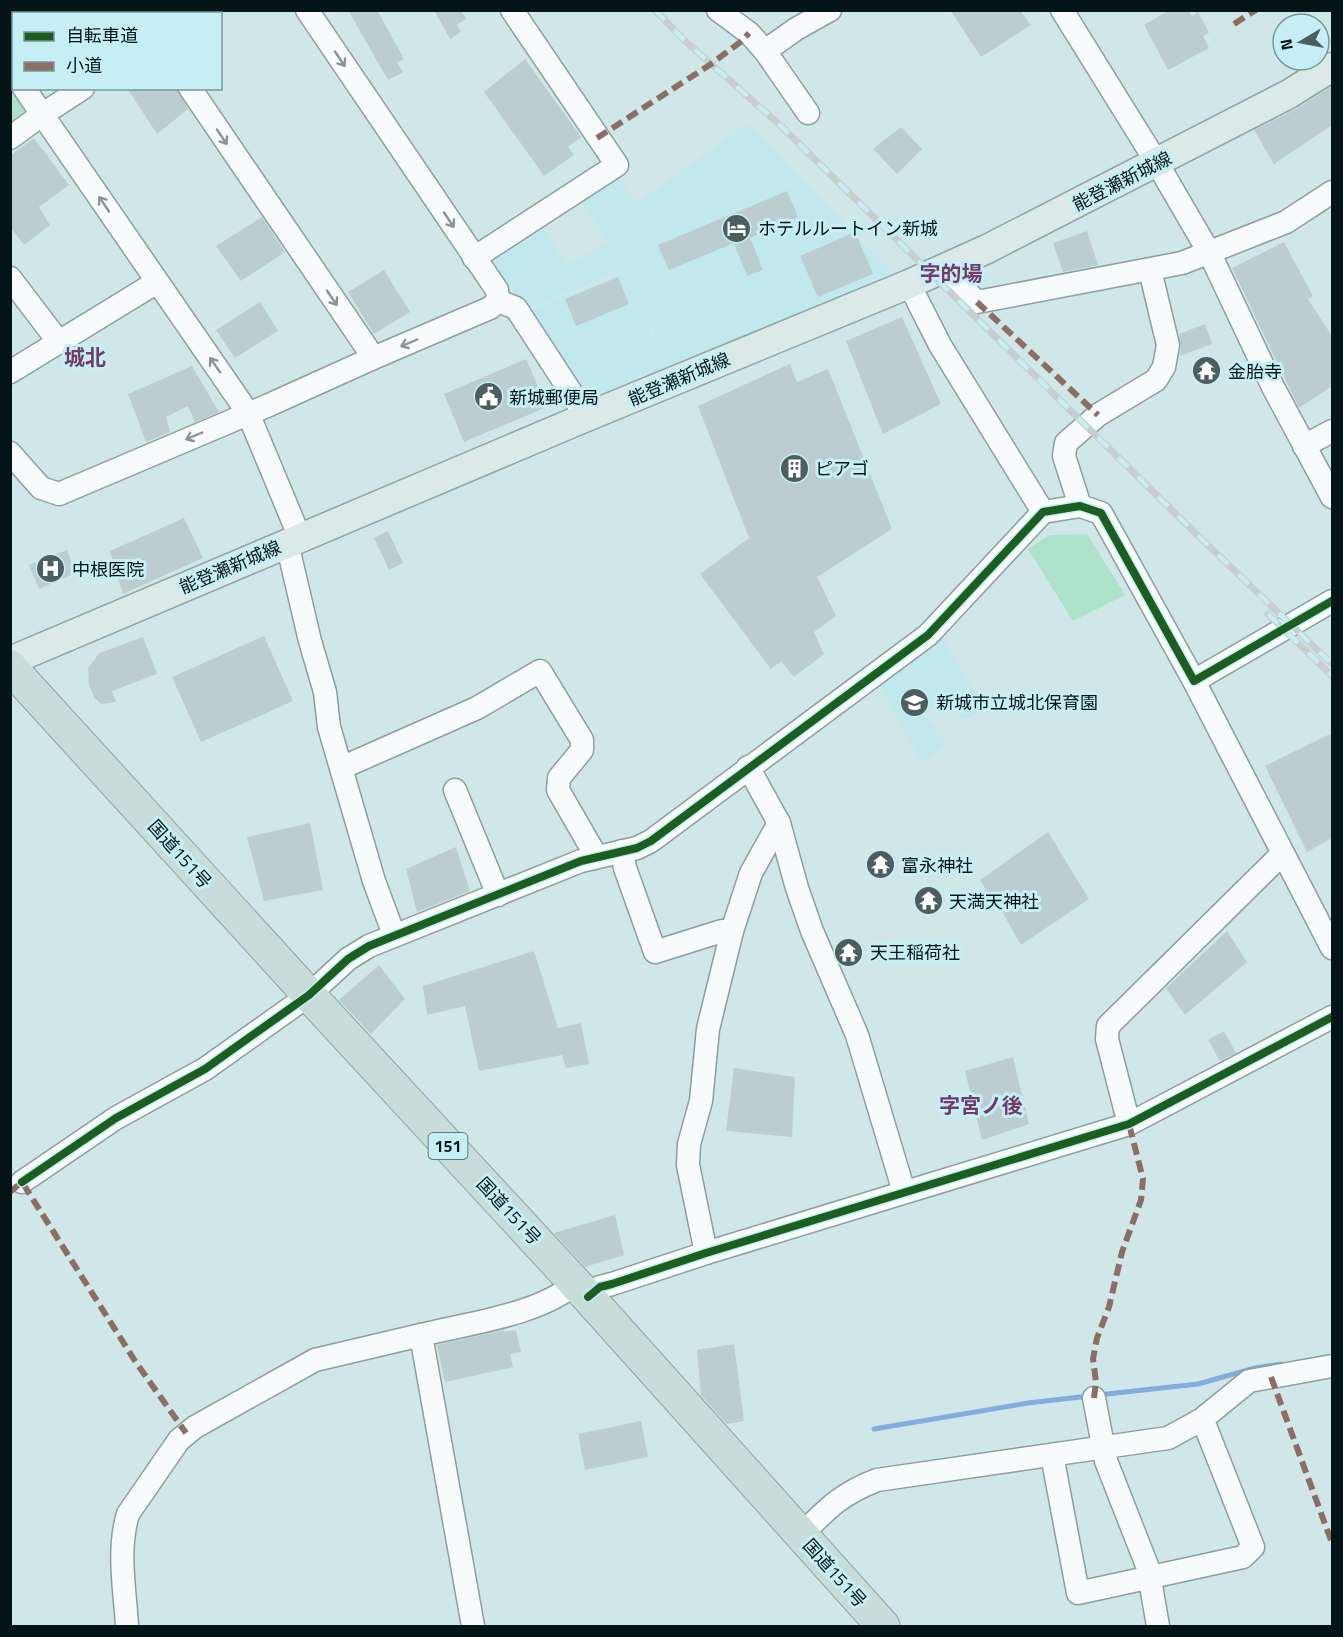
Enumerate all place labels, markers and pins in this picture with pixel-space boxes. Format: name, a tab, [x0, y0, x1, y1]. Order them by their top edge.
hotel icon: ホテルルートイン新城	[721, 212, 753, 244]
place label: ホテルルートイン新城	[758, 215, 938, 242]
temple icon: 金胎寺	[1191, 355, 1223, 387]
place label: 金胎寺	[1228, 358, 1282, 385]
public building icon: 新城郵便局	[472, 381, 504, 413]
place label: 新城郵便局	[509, 384, 599, 411]
building icon: ピアゴ	[778, 452, 810, 484]
place label: ピアゴ	[815, 455, 869, 482]
hospital icon: 中根医院	[35, 553, 67, 585]
place label: 中根医院	[72, 556, 144, 583]
school or university icon: 新城市立城北保育園	[899, 686, 931, 718]
place label: 新城市立城北保育園	[936, 689, 1098, 716]
temple icon: 富永神社	[864, 849, 896, 881]
place label: 富永神社	[901, 852, 973, 879]
temple icon: 天満天神社	[912, 885, 944, 917]
place label: 天満天神社	[949, 888, 1039, 915]
temple icon: 天王稲荷社	[833, 936, 865, 968]
place label: 天王稲荷社	[870, 939, 960, 966]

